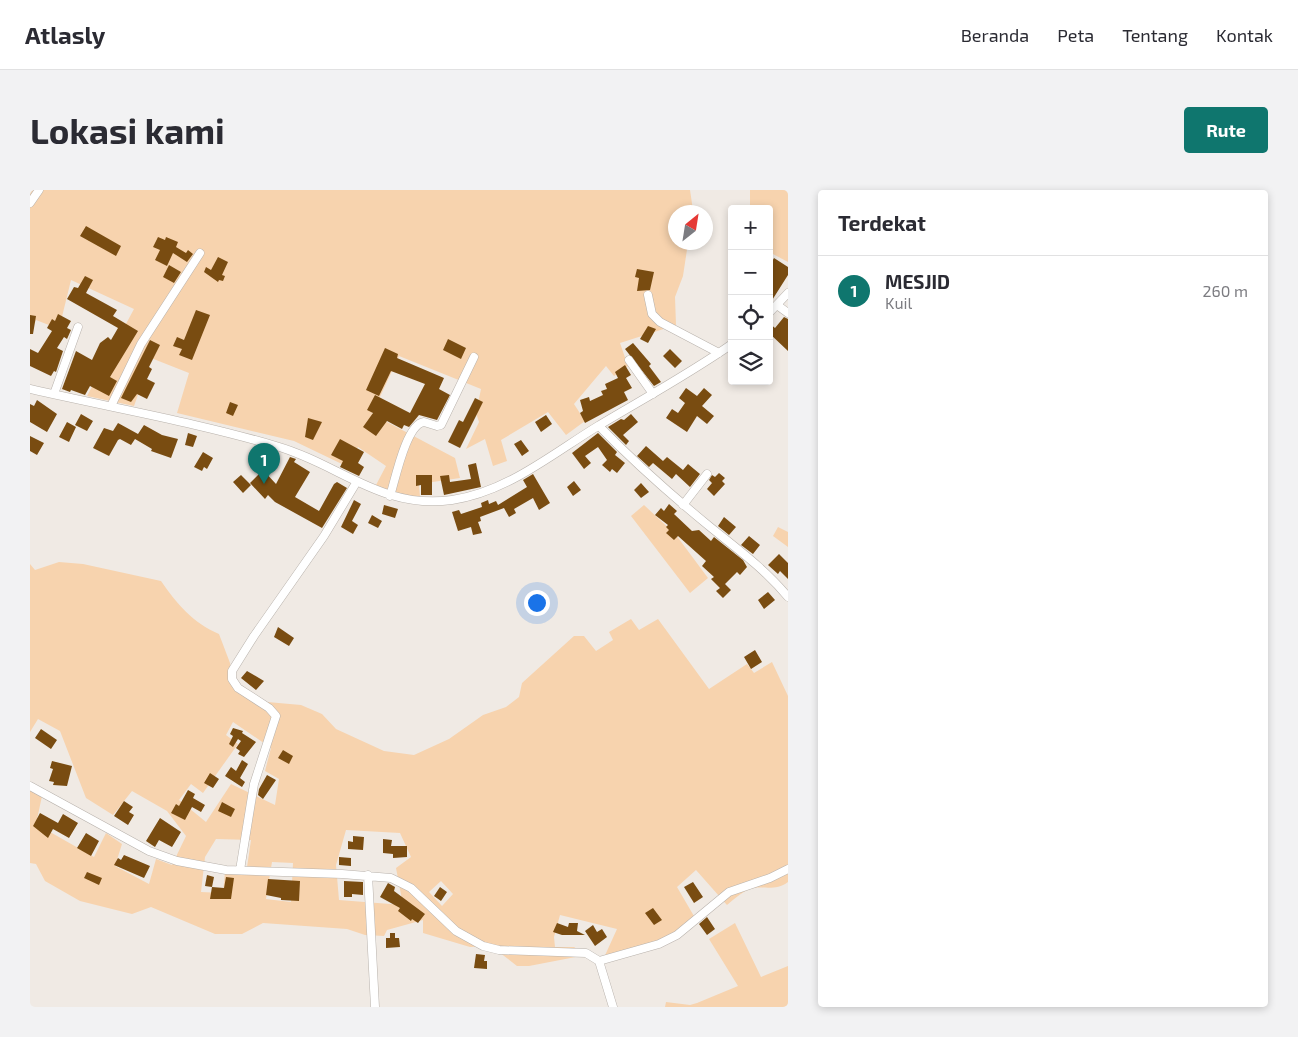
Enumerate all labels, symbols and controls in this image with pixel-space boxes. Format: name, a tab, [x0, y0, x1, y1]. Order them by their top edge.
text: Atlasly	[25, 20, 105, 49]
text: Beranda	[961, 24, 1029, 46]
text: Peta	[1057, 24, 1094, 46]
text: Tentang	[1122, 24, 1188, 46]
text: Kontak	[1216, 24, 1273, 46]
button: Rute	[1184, 107, 1268, 153]
text: Lokasi kami	[30, 109, 225, 151]
north arrow	[668, 205, 713, 250]
map controls	[728, 205, 773, 385]
button: +	[728, 205, 773, 250]
text: Terdekat	[838, 210, 926, 235]
button: −	[728, 250, 773, 295]
text: MESJID	[885, 270, 950, 293]
text: 1	[851, 281, 857, 300]
text: 260 m	[1203, 281, 1248, 300]
text: Kuil	[885, 293, 912, 312]
button: locate	[728, 295, 773, 340]
button: layers	[728, 340, 773, 385]
pin: 1	[248, 443, 280, 484]
your location	[524, 590, 550, 616]

